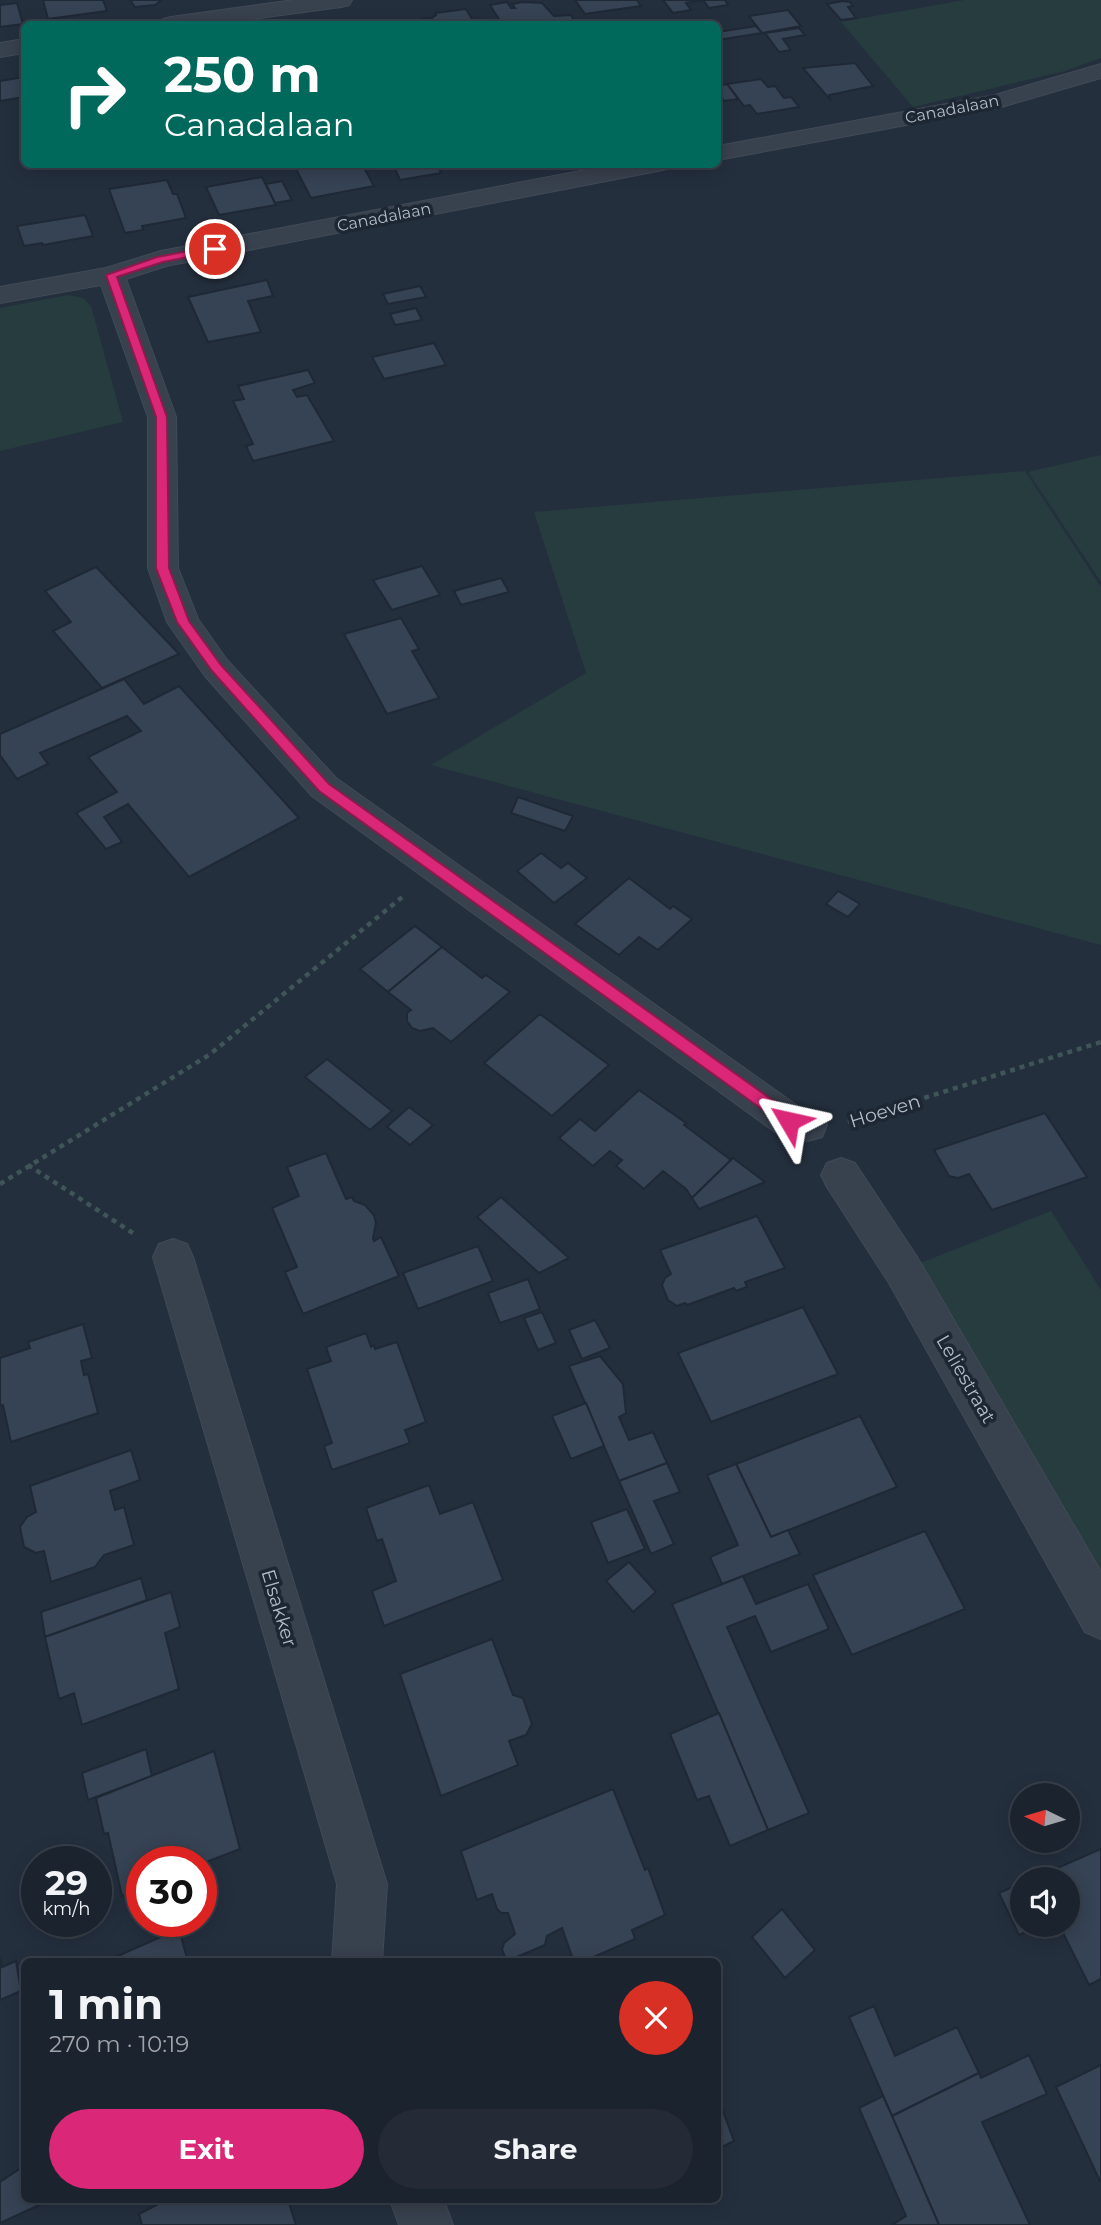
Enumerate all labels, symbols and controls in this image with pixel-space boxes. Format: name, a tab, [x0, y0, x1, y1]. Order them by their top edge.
text: 250 m	[164, 45, 321, 104]
icon: right	[49, 49, 140, 140]
street label: Canadalaan	[903, 91, 1001, 127]
text: Canadalaan	[164, 105, 354, 144]
street label: Canadalaan	[335, 199, 433, 235]
pin	[185, 219, 245, 279]
icon: arrive	[196, 230, 234, 268]
position arrow	[752, 1084, 826, 1158]
street label: Hoeven	[847, 1089, 923, 1133]
street label: Leliestraat	[931, 1331, 1001, 1428]
street label: Elsakker	[256, 1567, 302, 1649]
north arrow	[1010, 1783, 1080, 1853]
map controls	[1010, 1783, 1080, 1937]
speed limit sign: 30	[126, 1846, 217, 1937]
text: 29	[45, 1861, 88, 1904]
button: sound	[1010, 1867, 1080, 1937]
text: km/h	[42, 1898, 91, 1920]
text: 1 min	[49, 1978, 163, 2030]
button: close	[619, 1981, 693, 2055]
text: 270 m · 10:19	[49, 2030, 189, 2058]
button: Exit	[49, 2109, 364, 2189]
button: Share	[378, 2109, 693, 2189]

